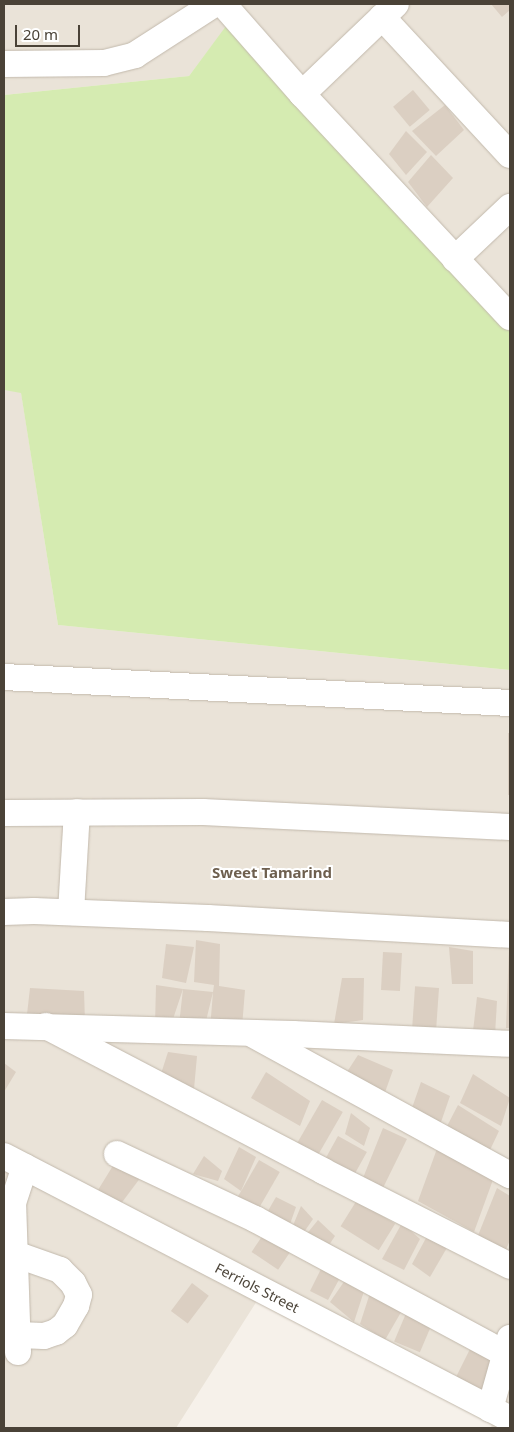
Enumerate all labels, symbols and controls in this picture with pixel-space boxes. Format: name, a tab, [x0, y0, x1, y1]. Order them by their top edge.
scale bar	[18, 15, 82, 47]
text: 20 m	[23, 24, 58, 44]
district label: Sweet Tamarind	[212, 864, 332, 882]
street label: Ferriols Street	[212, 1260, 302, 1316]

